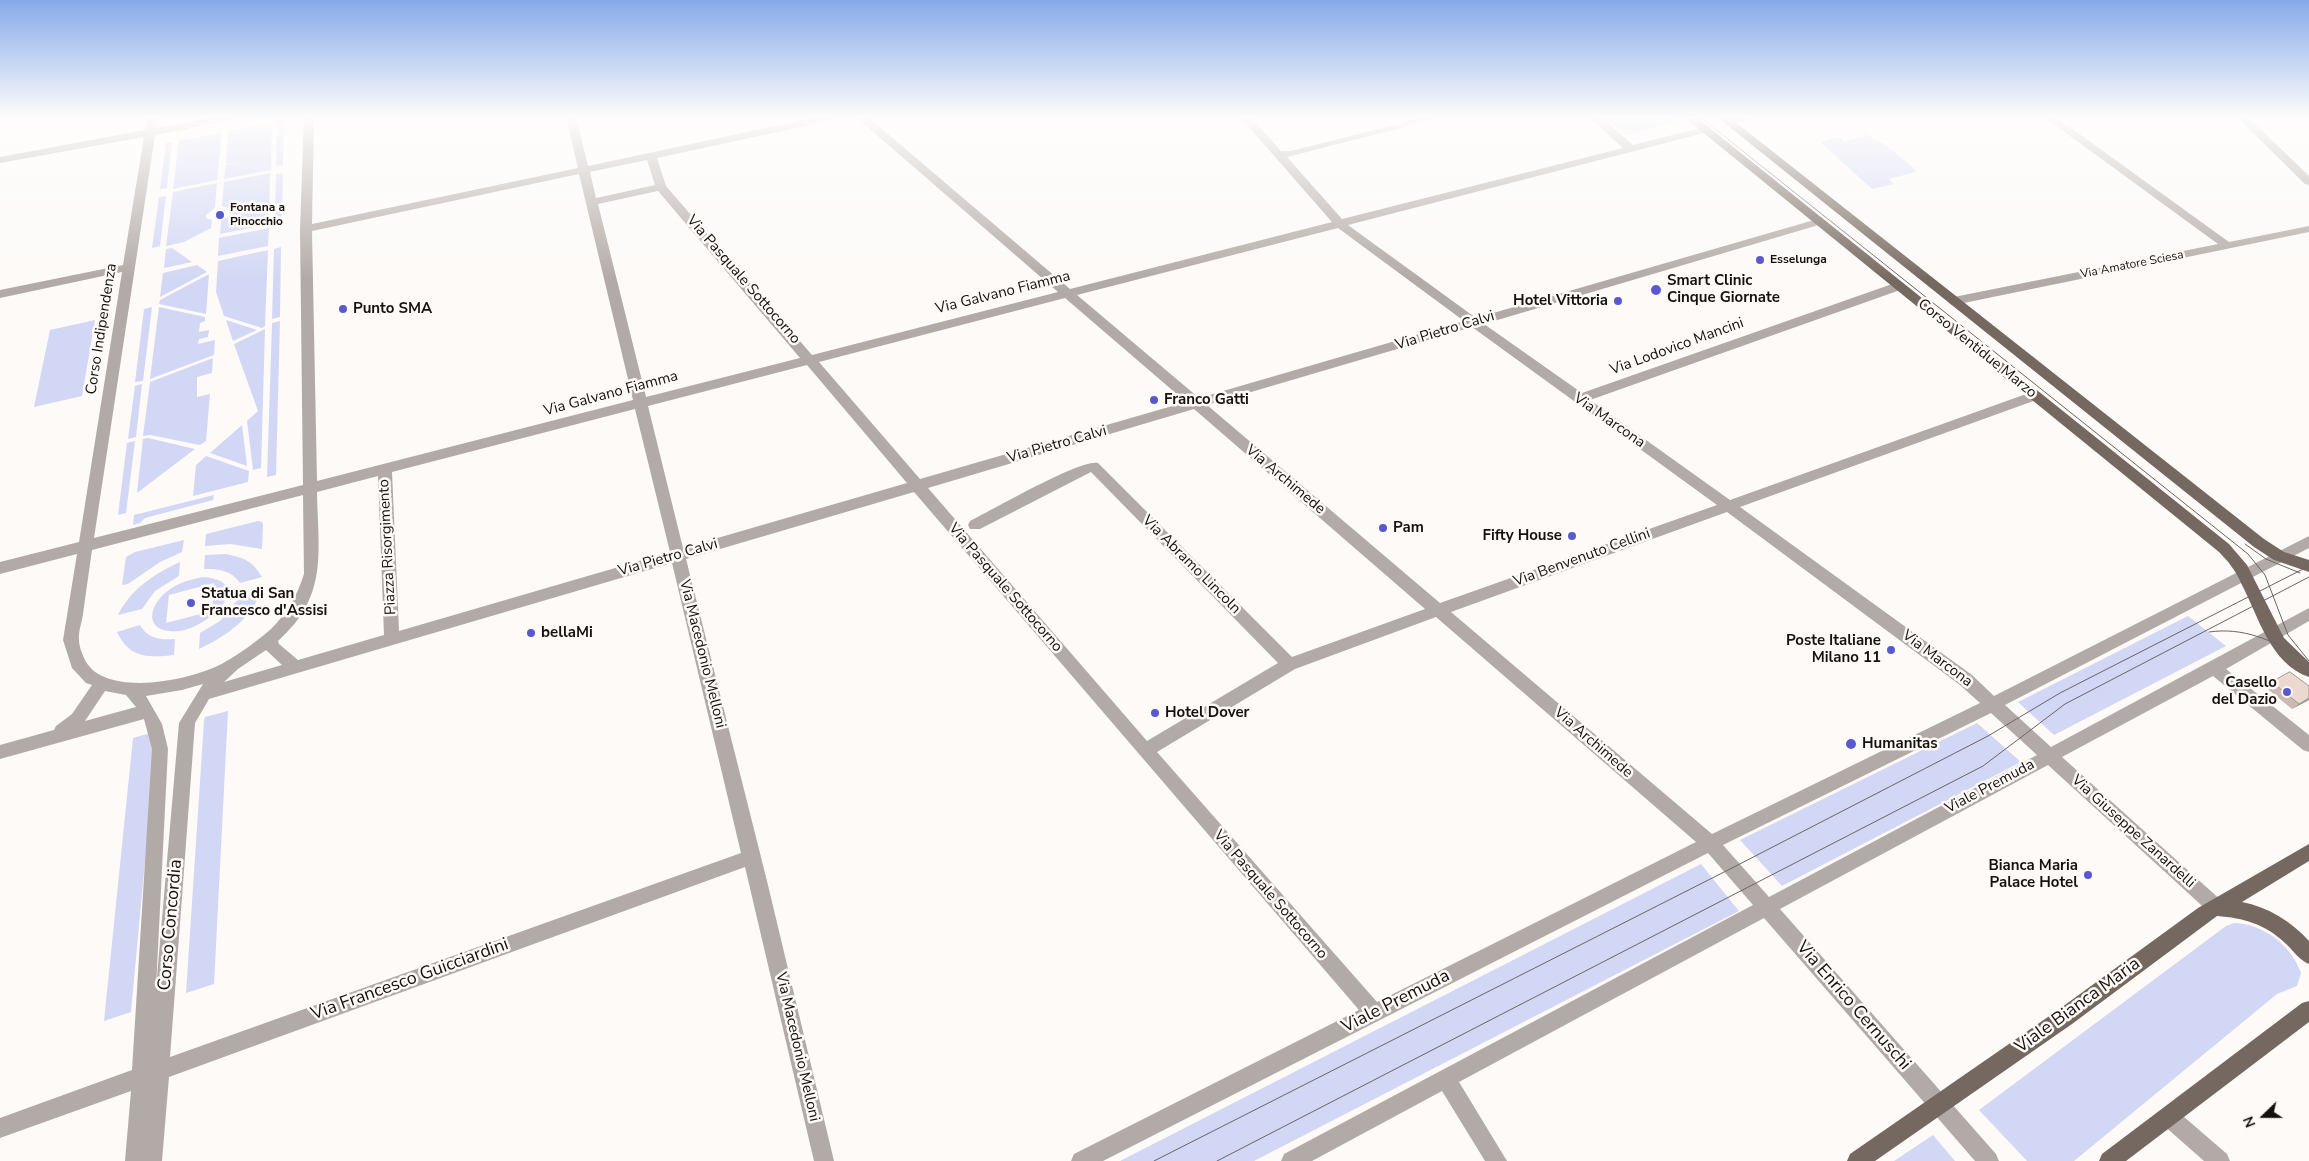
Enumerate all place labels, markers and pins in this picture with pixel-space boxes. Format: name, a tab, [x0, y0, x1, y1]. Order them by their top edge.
place label: Fontana a Pinocchio	[230, 201, 285, 229]
marker: Fontana a Pinocchio	[214, 209, 226, 221]
place label: Esselunga	[1770, 253, 1827, 267]
marker: Esselunga	[1754, 254, 1766, 266]
place label: Smart Clinic Cinque Giornate	[1667, 272, 1780, 307]
marker: Smart Clinic Cinque Giornate	[1649, 283, 1663, 297]
place label: Hotel Vittoria	[1513, 292, 1608, 310]
marker: Hotel Vittoria	[1612, 295, 1624, 307]
place label: Punto SMA	[353, 300, 432, 318]
marker: Punto SMA	[337, 303, 349, 315]
place label: Franco Gatti	[1164, 391, 1249, 409]
marker: Franco Gatti	[1148, 394, 1160, 406]
place label: Pam	[1393, 519, 1424, 537]
marker: Pam	[1377, 522, 1389, 534]
place label: Fifty House	[1483, 527, 1562, 545]
marker: Fifty House	[1566, 530, 1578, 542]
place label: Statua di San Francesco d'Assisi	[201, 585, 327, 620]
marker: Statua di San Francesco d'Assisi	[185, 597, 197, 609]
place label: bellaMi	[541, 624, 593, 642]
marker: bellaMi	[525, 627, 537, 639]
place label: Poste Italiane Milano 11	[1786, 632, 1881, 667]
marker: Poste Italiane Milano 11	[1885, 644, 1897, 656]
place label: Casello del Dazio	[2212, 674, 2277, 709]
marker: Casello del Dazio	[2281, 686, 2293, 698]
place label: Hotel Dover	[1165, 704, 1249, 722]
marker: Hotel Dover	[1149, 707, 1161, 719]
place label: Humanitas	[1862, 735, 1938, 753]
marker: Humanitas	[1844, 737, 1858, 751]
place label: Bianca Maria Palace Hotel	[1988, 857, 2078, 892]
marker: Bianca Maria Palace Hotel	[2082, 869, 2094, 881]

